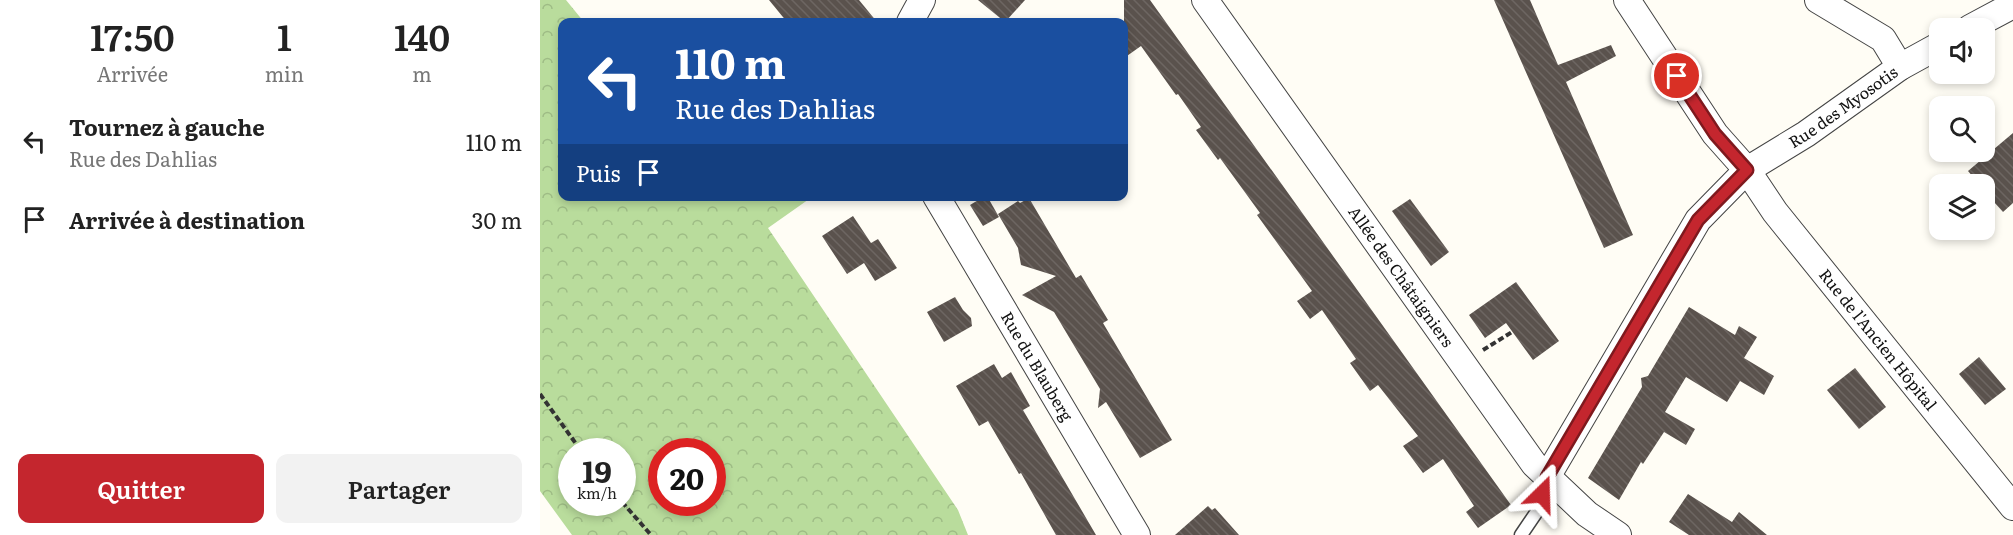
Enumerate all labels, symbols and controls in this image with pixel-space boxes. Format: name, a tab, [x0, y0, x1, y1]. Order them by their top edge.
text: 17:50	[90, 9, 175, 62]
text: 1	[277, 9, 292, 62]
text: 140	[394, 9, 450, 62]
map controls	[1929, 18, 1995, 240]
button: sound	[1929, 18, 1995, 84]
text: 110 m	[675, 30, 786, 92]
icon: left	[576, 42, 654, 120]
pin	[1651, 50, 1702, 101]
text: Arrivée	[97, 58, 168, 88]
text: min	[265, 58, 304, 88]
text: m	[412, 58, 432, 88]
icon: arrive	[1660, 59, 1693, 92]
street label: Rue des Myosotis	[1783, 59, 1902, 153]
text: Rue des Dahlias	[675, 87, 875, 127]
button: search	[1929, 96, 1995, 162]
text: Tournez à gauche	[69, 110, 265, 143]
icon: left	[18, 125, 51, 158]
text: 110 m	[466, 125, 522, 158]
text: Rue des Dahlias	[69, 143, 217, 173]
text: Puis	[576, 156, 620, 189]
icon: arrive	[632, 156, 665, 189]
button: layers	[1929, 174, 1995, 240]
street label: Allée des Châtaigniers	[1343, 200, 1460, 352]
icon: arrive	[18, 203, 51, 236]
text: Arrivée à destination	[69, 203, 305, 236]
text: 30 m	[472, 203, 522, 236]
street label: Rue de l'Ancien Hôpital	[1814, 263, 1943, 415]
street label: Rue du Blauberg	[996, 306, 1080, 425]
speed limit sign: 20	[648, 438, 726, 516]
text: 19	[582, 448, 612, 492]
button: Quitter	[18, 454, 264, 523]
button: Partager	[276, 454, 522, 523]
position arrow	[1510, 462, 1574, 526]
text: km/h	[577, 481, 617, 504]

